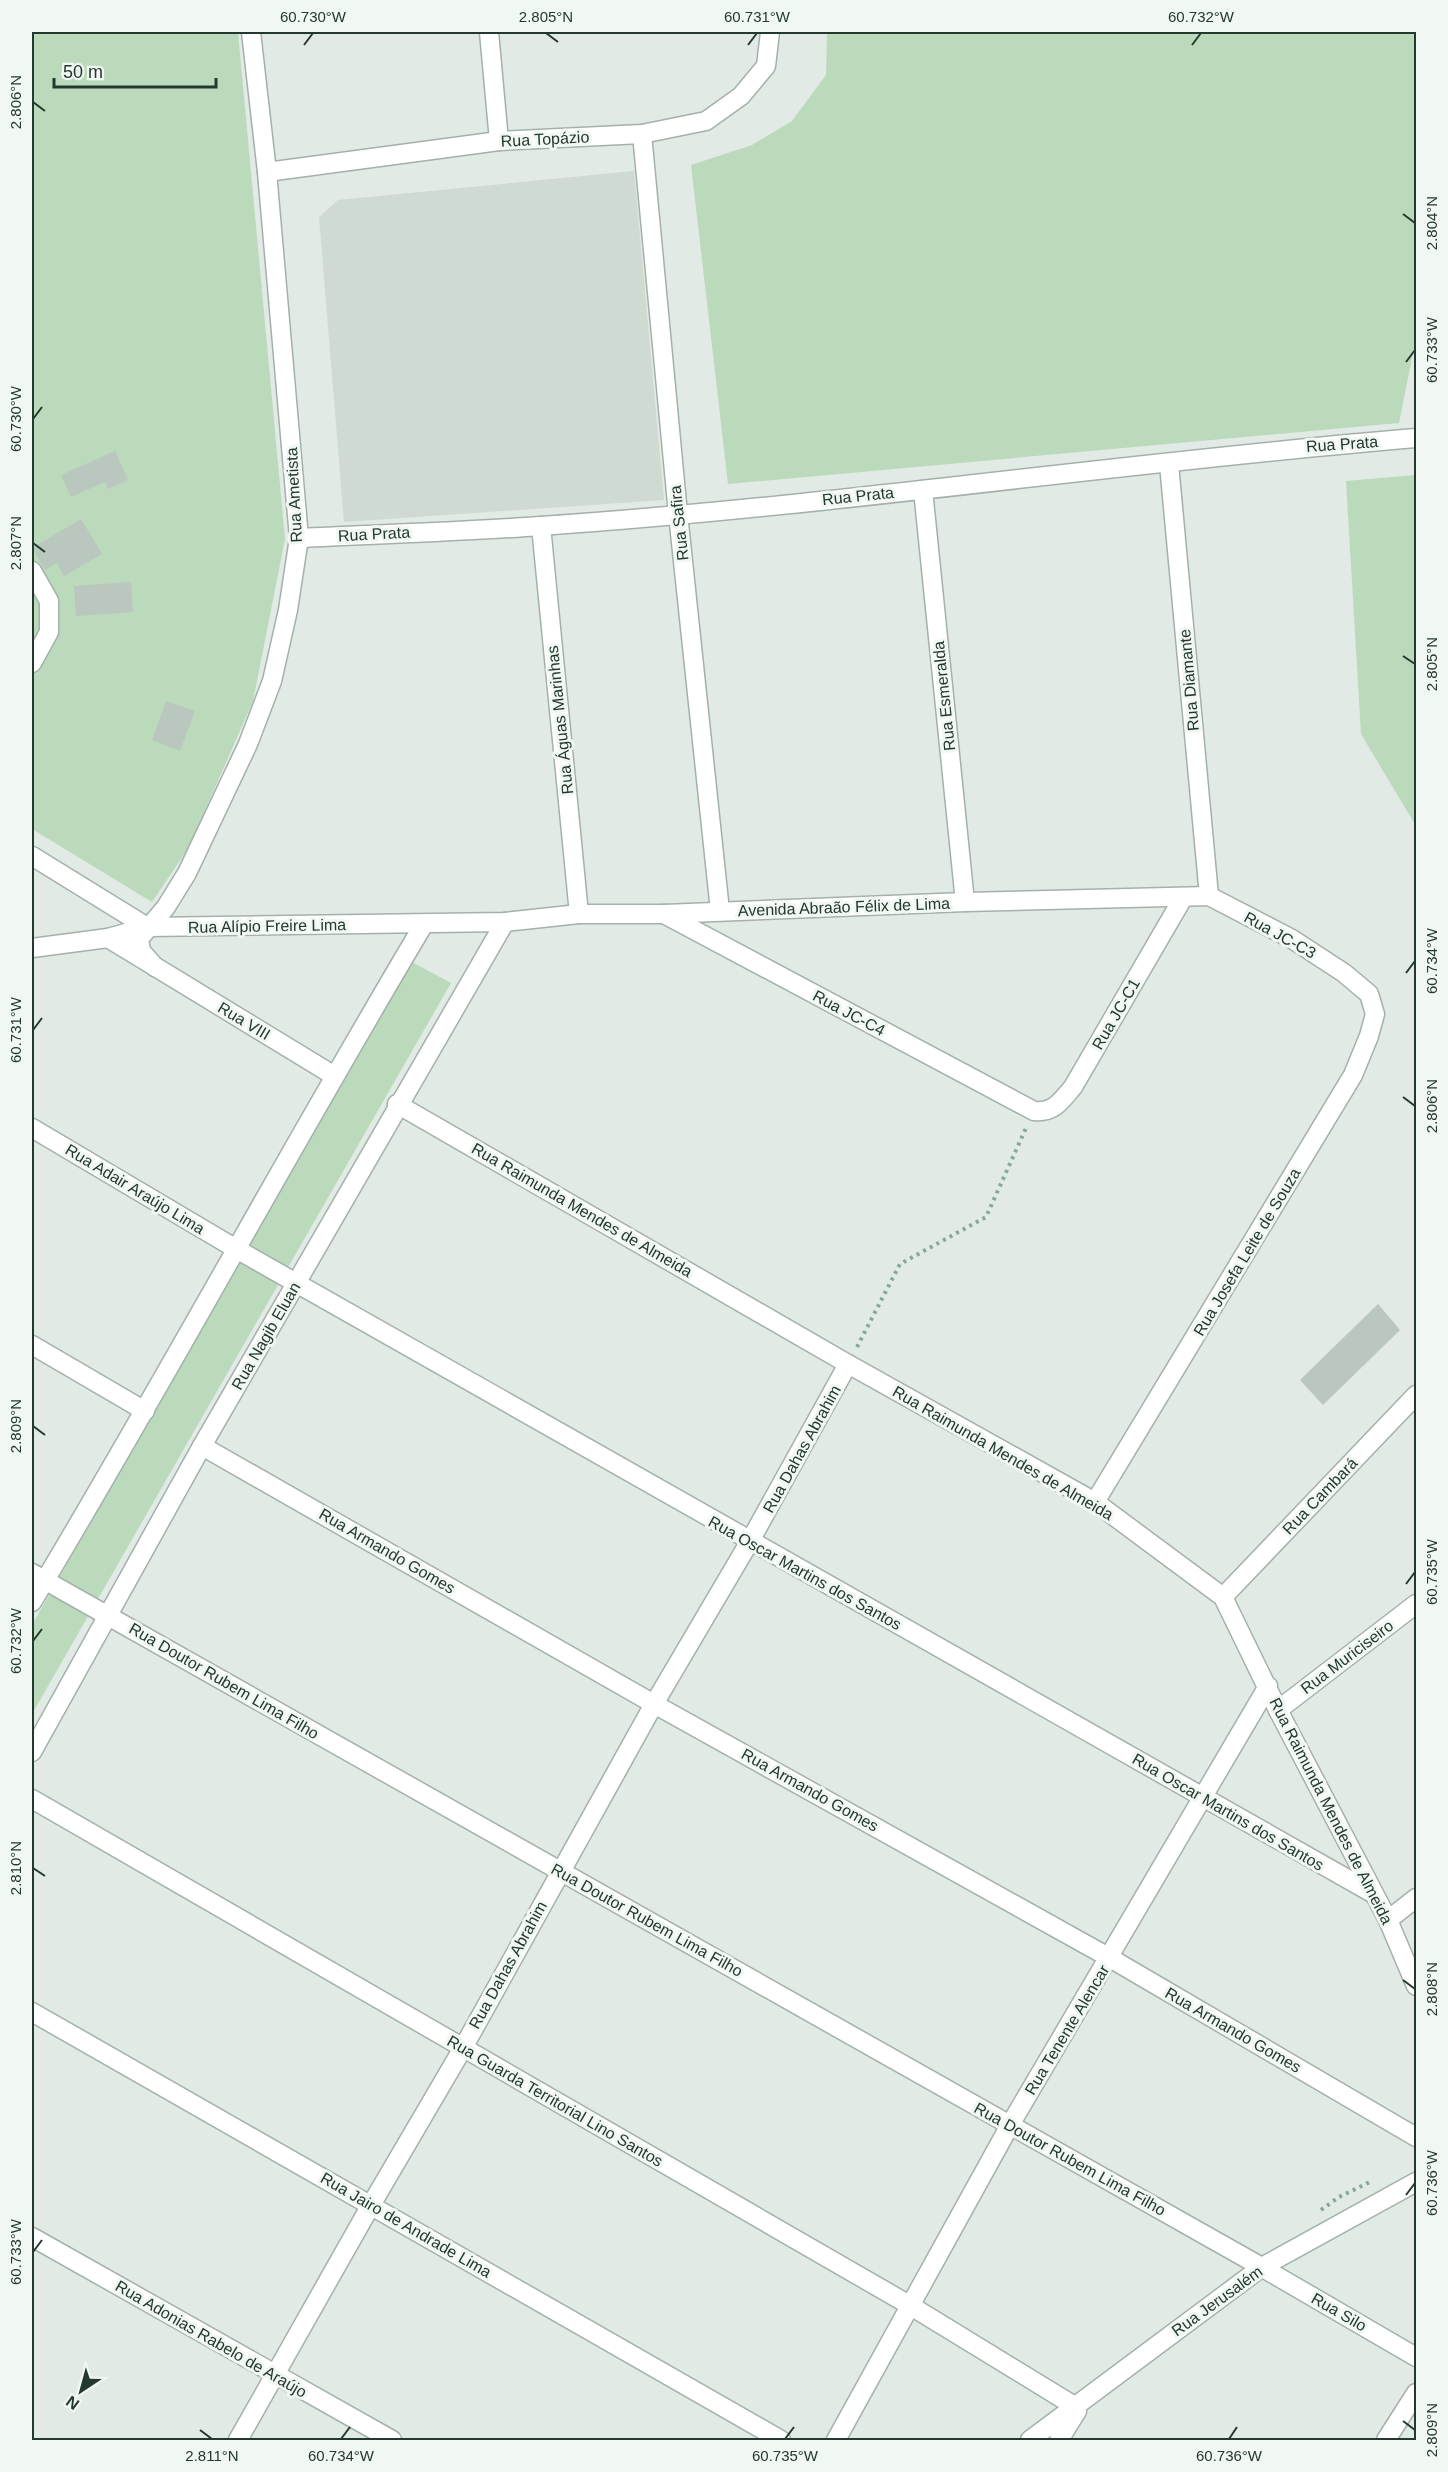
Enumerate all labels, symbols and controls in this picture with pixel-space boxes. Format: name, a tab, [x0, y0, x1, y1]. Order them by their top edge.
text: 60.730°W	[280, 8, 347, 25]
text: 2.805°N	[519, 8, 573, 25]
text: 60.731°W	[724, 8, 791, 25]
text: 60.732°W	[1168, 8, 1235, 25]
scale bar	[54, 51, 216, 89]
text: 50 m	[63, 62, 103, 82]
text: 2.806°N	[7, 75, 24, 129]
street label: Rua Topázio	[500, 128, 590, 150]
text: 2.804°N	[1423, 196, 1440, 250]
text: 60.733°W	[1423, 316, 1440, 383]
text: 60.730°W	[7, 385, 24, 452]
street label: Rua Prata	[1305, 433, 1379, 455]
street label: Rua Ametista	[283, 447, 305, 543]
street label: Rua Safira	[667, 484, 691, 561]
street label: Rua Prata	[821, 484, 895, 508]
text: 2.807°N	[7, 516, 24, 570]
street label: Rua Prata	[338, 524, 411, 544]
street label: Rua Diamante	[1176, 628, 1202, 732]
text: 2.805°N	[1423, 637, 1440, 691]
street label: Rua Esmeralda	[930, 640, 958, 752]
street label: Rua Águas Marinhas	[543, 645, 576, 795]
street label: Avenida Abraão Félix de Lima	[738, 895, 950, 919]
street label: Rua JC-C3	[1241, 908, 1319, 962]
street label: Rua Alípio Freire Lima	[188, 916, 346, 936]
text: 60.734°W	[1423, 927, 1440, 994]
street label: Rua JC-C1	[1089, 975, 1143, 1053]
street label: Rua JC-C4	[810, 987, 888, 1039]
text: 60.731°W	[7, 996, 24, 1063]
street label: Rua VIII	[215, 999, 273, 1043]
text: 2.806°N	[1423, 1079, 1440, 1133]
street label: Rua Raimunda Mendes de Almeida	[469, 1140, 695, 1280]
street label: Rua Adair Araújo Lima	[62, 1141, 208, 1237]
street label: Rua Josefa Leite de Souza	[1190, 1165, 1304, 1339]
street label: Rua Nagib Eluan	[228, 1279, 304, 1393]
street label: Rua Dahas Abrahim	[760, 1382, 844, 1516]
street label: Rua Raimunda Mendes de Almeida	[890, 1383, 1116, 1523]
text: 2.809°N	[7, 1399, 24, 1453]
street label: Rua Cambará	[1279, 1454, 1361, 1538]
street label: Rua Armando Gomes	[316, 1505, 458, 1597]
street label: Rua Oscar Martins dos Santos	[706, 1513, 904, 1633]
text: 60.735°W	[1423, 1538, 1440, 1605]
text: 60.732°W	[7, 1607, 24, 1674]
street label: Rua Muriciseiro	[1298, 1617, 1397, 1697]
street label: Rua Doutor Rubem Lima Filho	[126, 1620, 322, 1742]
street label: Rua Raimunda Mendes de Almeida	[1266, 1695, 1396, 1927]
street label: Rua Armando Gomes	[739, 1745, 881, 1835]
street label: Rua Oscar Martins dos Santos	[1129, 1750, 1327, 1874]
text: 2.810°N	[7, 1841, 24, 1895]
street label: Rua Doutor Rubem Lima Filho	[548, 1860, 746, 1980]
street label: Rua Dahas Abrahim	[466, 1898, 550, 2032]
street label: Rua Tenente Alencar	[1022, 1962, 1113, 2098]
text: 2.808°N	[1423, 1962, 1440, 2016]
street label: Rua Armando Gomes	[1162, 1984, 1304, 2076]
street label: Rua Guarda Territorial Lino Santos	[444, 2032, 666, 2170]
street label: Rua Doutor Rubem Lima Filho	[971, 2099, 1169, 2219]
text: 60.736°W	[1423, 2149, 1440, 2216]
street label: Rua Jairo de Andrade Lima	[318, 2169, 494, 2281]
text: 60.733°W	[7, 2218, 24, 2285]
street label: Rua Jerusalém	[1168, 2262, 1266, 2340]
street label: Rua Adonias Rabelo de Araújo	[112, 2277, 310, 2401]
street label: Rua Silo	[1309, 2290, 1370, 2335]
north arrow	[51, 2361, 111, 2421]
text: N	[63, 2392, 82, 2413]
text: 2.809°N	[1423, 2403, 1440, 2457]
text: 2.811°N	[185, 2447, 239, 2464]
text: 60.734°W	[308, 2447, 375, 2464]
text: 60.735°W	[752, 2447, 819, 2464]
text: 60.736°W	[1196, 2447, 1263, 2464]

